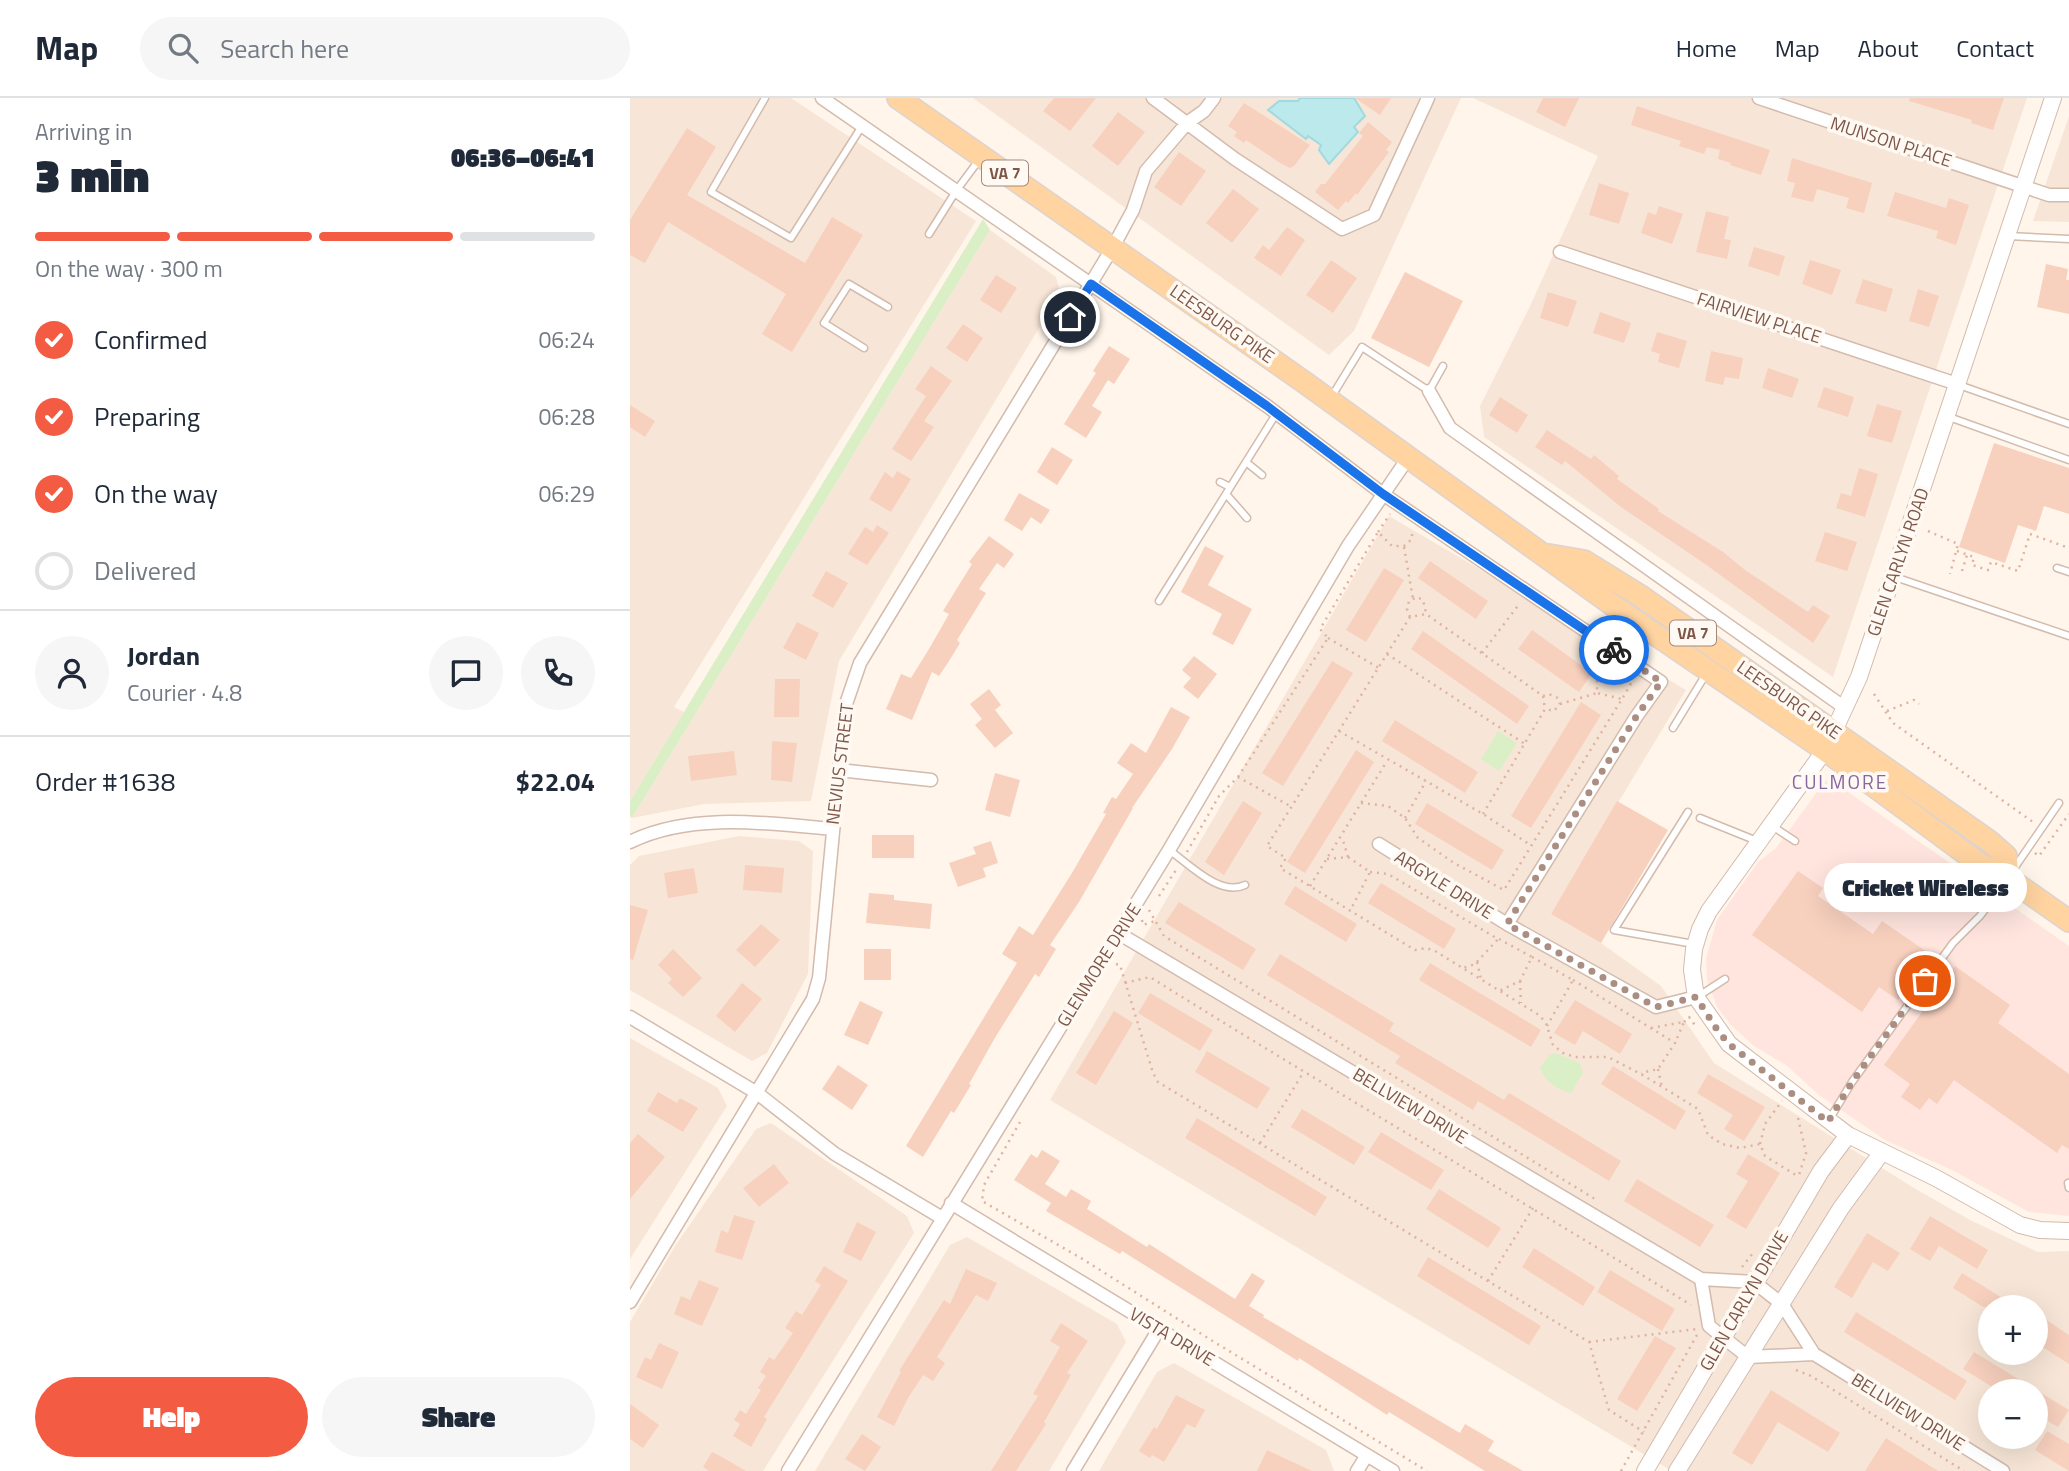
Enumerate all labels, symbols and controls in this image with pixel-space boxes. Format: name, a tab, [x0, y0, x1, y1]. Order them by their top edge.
search box	[140, 17, 630, 80]
text: Map	[35, 23, 98, 73]
icon: search	[164, 29, 202, 67]
text: Search here	[220, 29, 349, 68]
text: Home	[1676, 30, 1737, 66]
text: Map	[1775, 30, 1820, 66]
text: About	[1858, 30, 1918, 66]
text: Contact	[1956, 30, 2034, 66]
street label: MUNSON PLACE	[1827, 109, 1955, 174]
text: Arriving in	[35, 114, 132, 149]
text: 06:36–06:41	[451, 138, 595, 177]
text: 3 min	[35, 140, 149, 210]
road number: VA 7	[982, 160, 1028, 186]
text: On the way · 300 m	[35, 251, 223, 286]
street label: LEESBURG PIKE	[1164, 277, 1280, 370]
street label: FAIRVIEW PLACE	[1694, 285, 1825, 350]
pin	[1040, 287, 1100, 347]
icon: home	[1051, 298, 1089, 336]
text: Confirmed	[94, 320, 208, 359]
icon: check	[35, 321, 73, 359]
text: 06:24	[538, 322, 595, 357]
text: Preparing	[94, 397, 200, 436]
icon: check	[35, 398, 73, 436]
text: 06:28	[538, 399, 595, 434]
text: On the way	[94, 474, 218, 513]
icon: check	[35, 475, 73, 513]
text: 06:29	[538, 476, 595, 511]
street label: GLEN CARLYN ROAD	[1859, 484, 1936, 640]
text: Delivered	[94, 551, 197, 590]
courier	[1579, 615, 1649, 685]
road number: VA 7	[1670, 620, 1716, 646]
icon: bike	[1595, 631, 1633, 669]
button: person	[35, 636, 109, 710]
text: Jordan	[127, 636, 200, 675]
button: chat	[429, 636, 503, 710]
button: phone	[521, 636, 595, 710]
street label: LEESBURG PIKE	[1731, 653, 1847, 746]
text: Courier · 4.8	[127, 675, 242, 710]
street label: NEVIUS STREET	[819, 701, 860, 826]
text: Order #1638	[35, 762, 175, 801]
text: $22.04	[516, 762, 595, 801]
district label: CULMORE	[1792, 767, 1888, 796]
street label: ARGYLE DRIVE	[1389, 843, 1499, 926]
callout: Cricket Wireless	[1824, 862, 2026, 911]
text: Cricket Wireless	[1842, 870, 2009, 905]
street label: GLENMORE DRIVE	[1050, 898, 1148, 1032]
pin	[1895, 951, 1955, 1011]
icon: bag	[1906, 962, 1944, 1000]
street label: BELLVIEW DRIVE	[1348, 1061, 1473, 1151]
street label: GLEN CARLYN DRIVE	[1692, 1226, 1795, 1376]
map controls	[1978, 1295, 2048, 1449]
button: +	[1978, 1295, 2048, 1365]
street label: VISTA DRIVE	[1124, 1300, 1220, 1373]
street label: BELLVIEW DRIVE	[1846, 1366, 1970, 1457]
button: Help	[35, 1377, 308, 1457]
button: Share	[322, 1377, 595, 1457]
button: −	[1978, 1379, 2048, 1449]

